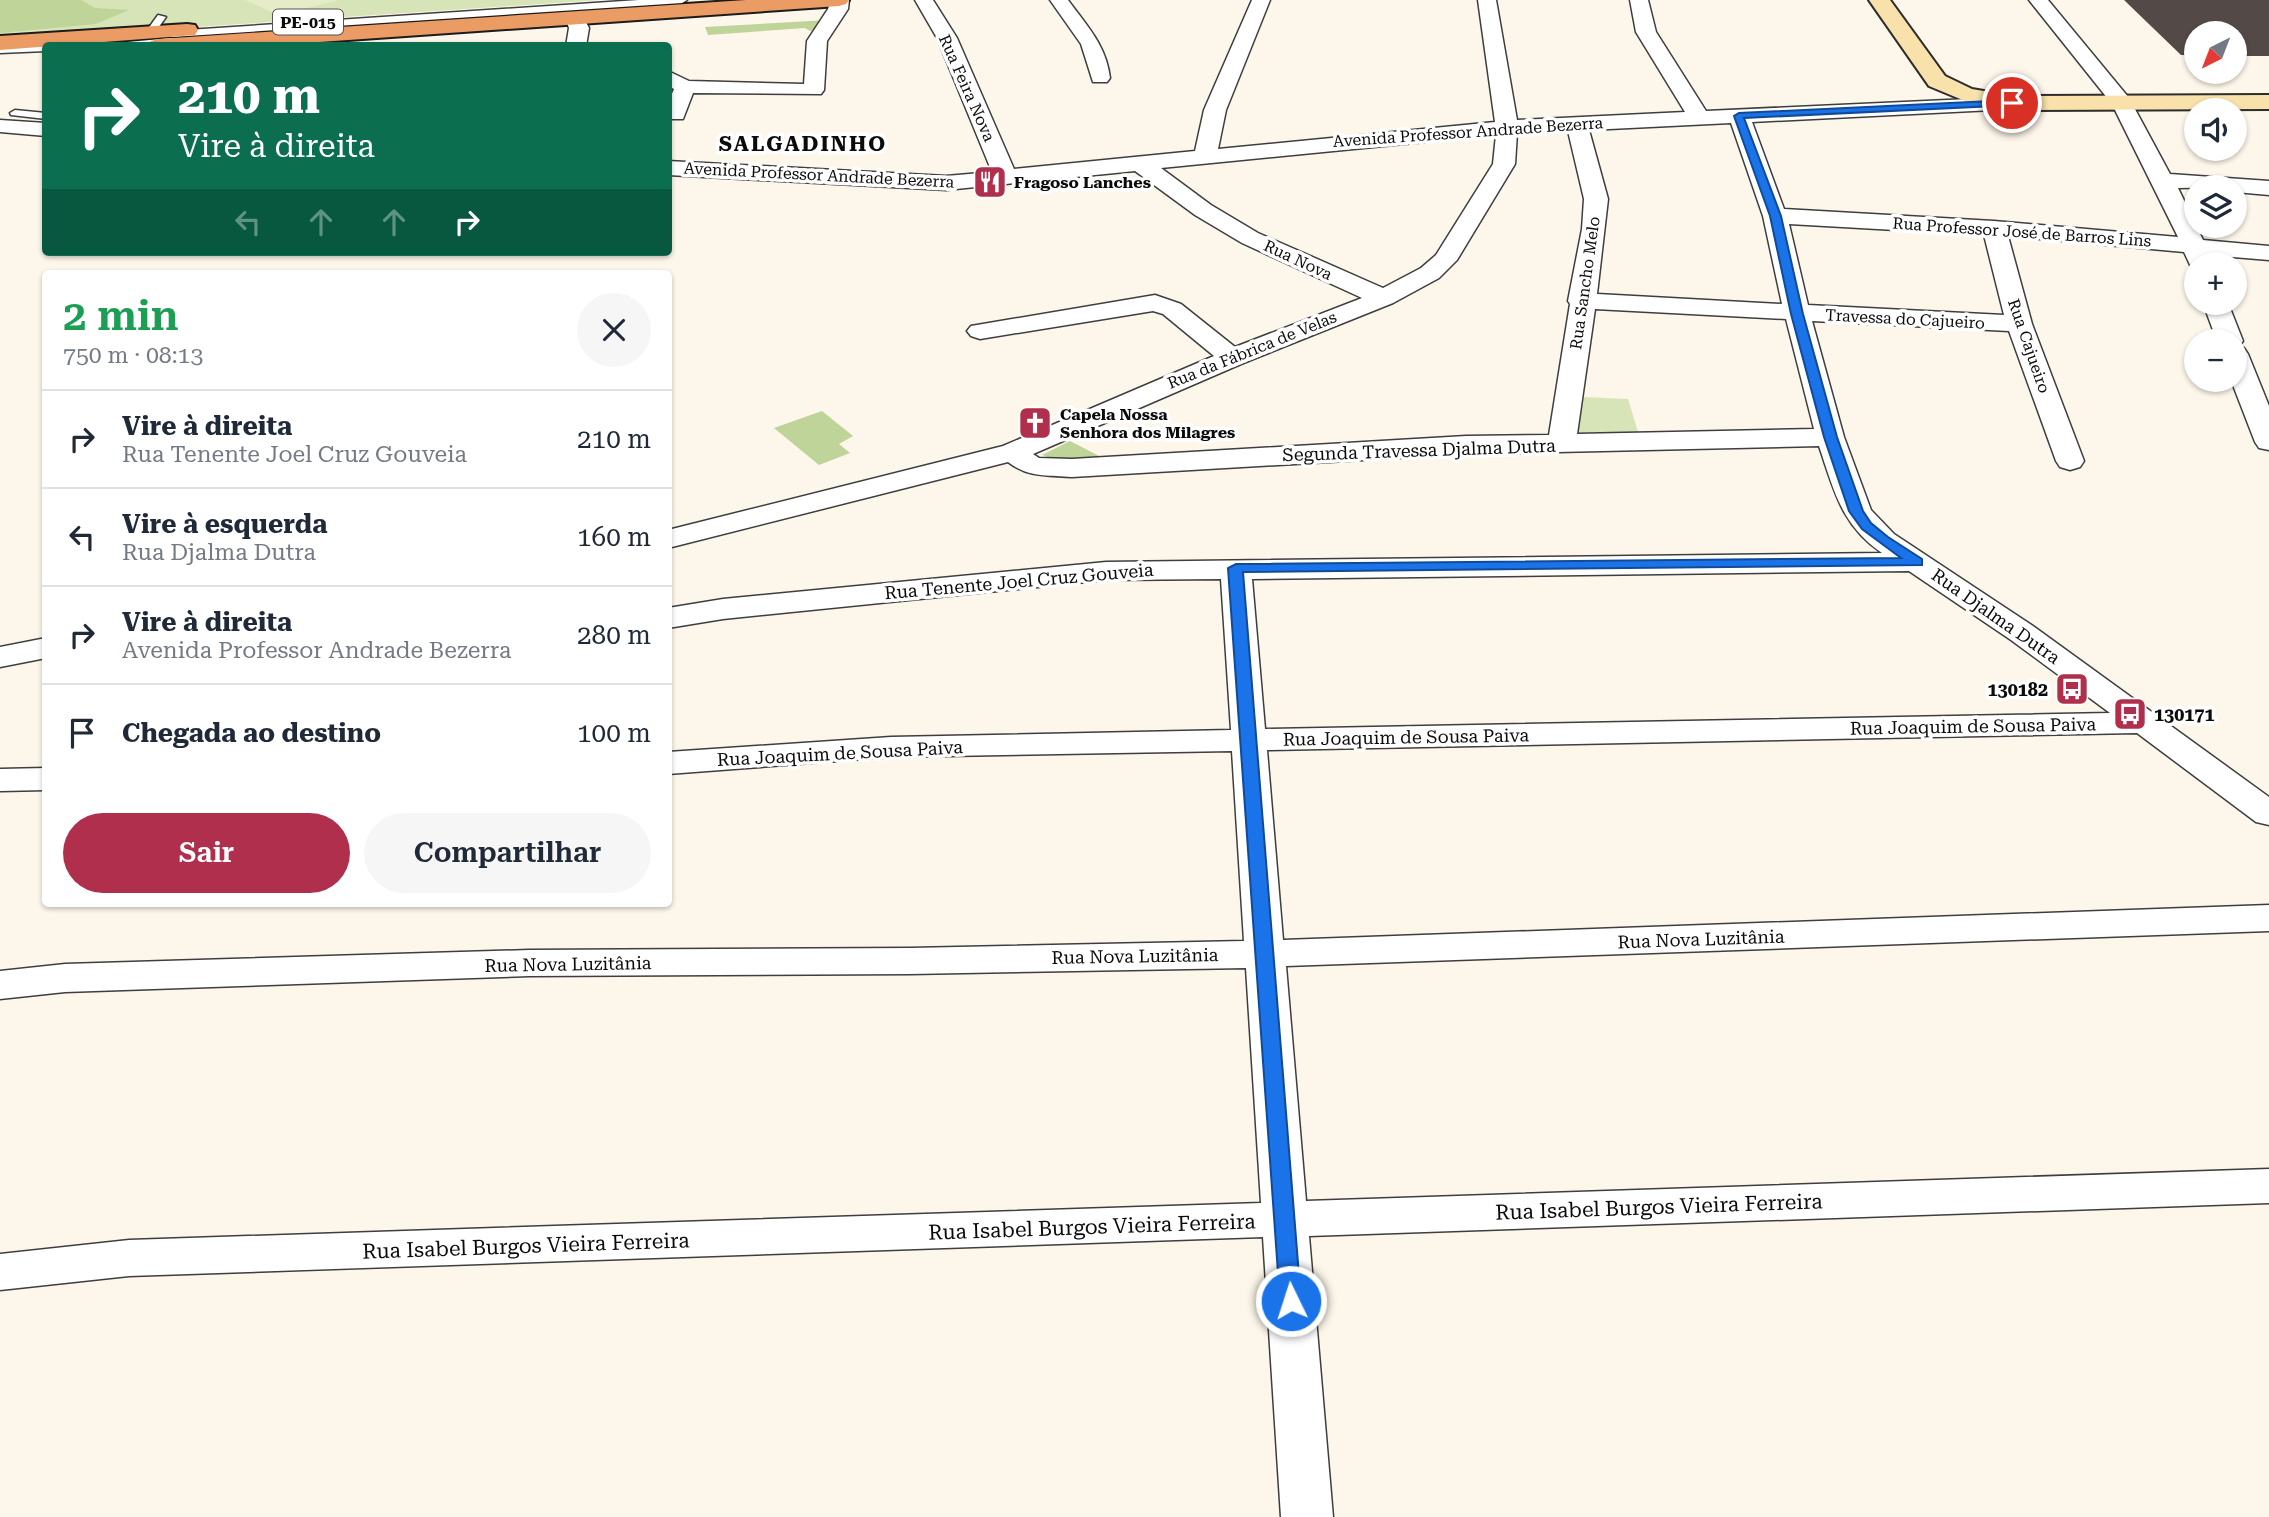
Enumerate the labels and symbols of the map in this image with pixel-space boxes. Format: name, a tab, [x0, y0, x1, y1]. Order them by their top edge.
road number: PE-015	[273, 10, 343, 34]
north arrow	[2184, 21, 2247, 84]
street label: Rua Feira Nova	[935, 32, 999, 145]
pin	[1982, 73, 2042, 133]
street label: Avenida Professor Andrade Bezerra	[1332, 113, 1604, 151]
district label: SALGADINHO	[719, 132, 887, 156]
street label: Avenida Professor Andrade Bezerra	[683, 158, 955, 192]
restaurant icon: Fragoso Lanches	[971, 163, 1009, 201]
place label: Fragoso Lanches	[1014, 173, 1151, 192]
street label: Rua Professor José de Barros Lins	[1892, 213, 2152, 251]
street label: Rua Sancho Melo	[1566, 215, 1604, 351]
street label: Rua Nova	[1261, 236, 1336, 284]
street label: Rua Cajueiro	[2004, 296, 2054, 396]
street label: Travessa do Cajueiro	[1825, 305, 1985, 333]
street label: Rua da Fábrica de Velas	[1165, 307, 1340, 393]
church icon: Capela Nossa Senhora dos Milagres	[1016, 404, 1054, 442]
place label: Capela Nossa Senhora dos Milagres	[1060, 405, 1235, 442]
street label: Segunda Travessa Djalma Dutra	[1282, 435, 1556, 465]
street label: Rua Tenente Joel Cruz Gouveia	[884, 559, 1155, 603]
street label: Rua Djalma Dutra	[1928, 564, 2064, 668]
bus stop icon: 130182	[2053, 670, 2091, 708]
place label: 130182	[1988, 679, 2048, 700]
bus stop icon: 130171	[2111, 695, 2149, 733]
place label: 130171	[2154, 704, 2214, 725]
street label: Rua Joaquim de Sousa Paiva	[1850, 713, 2097, 739]
street label: Rua Joaquim de Sousa Paiva	[1283, 724, 1530, 750]
street label: Rua Joaquim de Sousa Paiva	[716, 736, 964, 770]
street label: Rua Nova Luzitânia	[1617, 926, 1785, 952]
street label: Rua Nova Luzitânia	[1051, 944, 1219, 968]
street label: Rua Nova Luzitânia	[484, 952, 652, 976]
street label: Rua Isabel Burgos Vieira Ferreira	[1495, 1189, 1824, 1225]
street label: Rua Isabel Burgos Vieira Ferreira	[928, 1209, 1257, 1245]
street label: Rua Isabel Burgos Vieira Ferreira	[362, 1228, 691, 1264]
position arrow	[1254, 1264, 1328, 1338]

